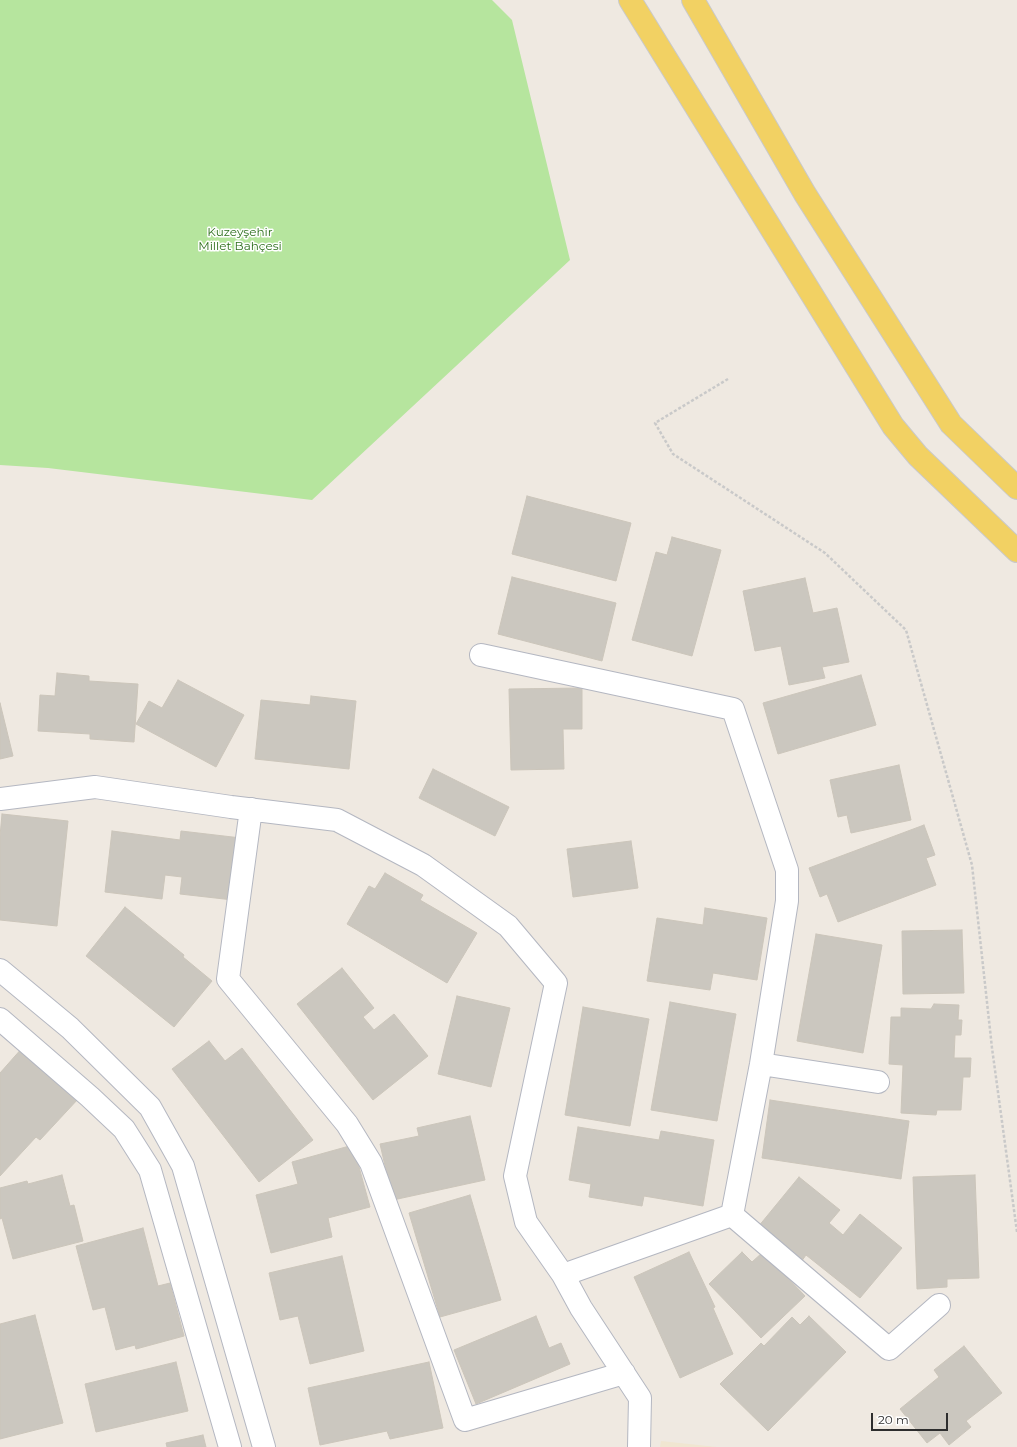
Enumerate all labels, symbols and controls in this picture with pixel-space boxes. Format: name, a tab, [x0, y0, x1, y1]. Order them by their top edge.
park label: Kuzeyşehir Millet Bahçesi	[198, 225, 282, 253]
scale bar	[873, 1405, 950, 1431]
text: 20 m	[878, 1412, 909, 1427]

